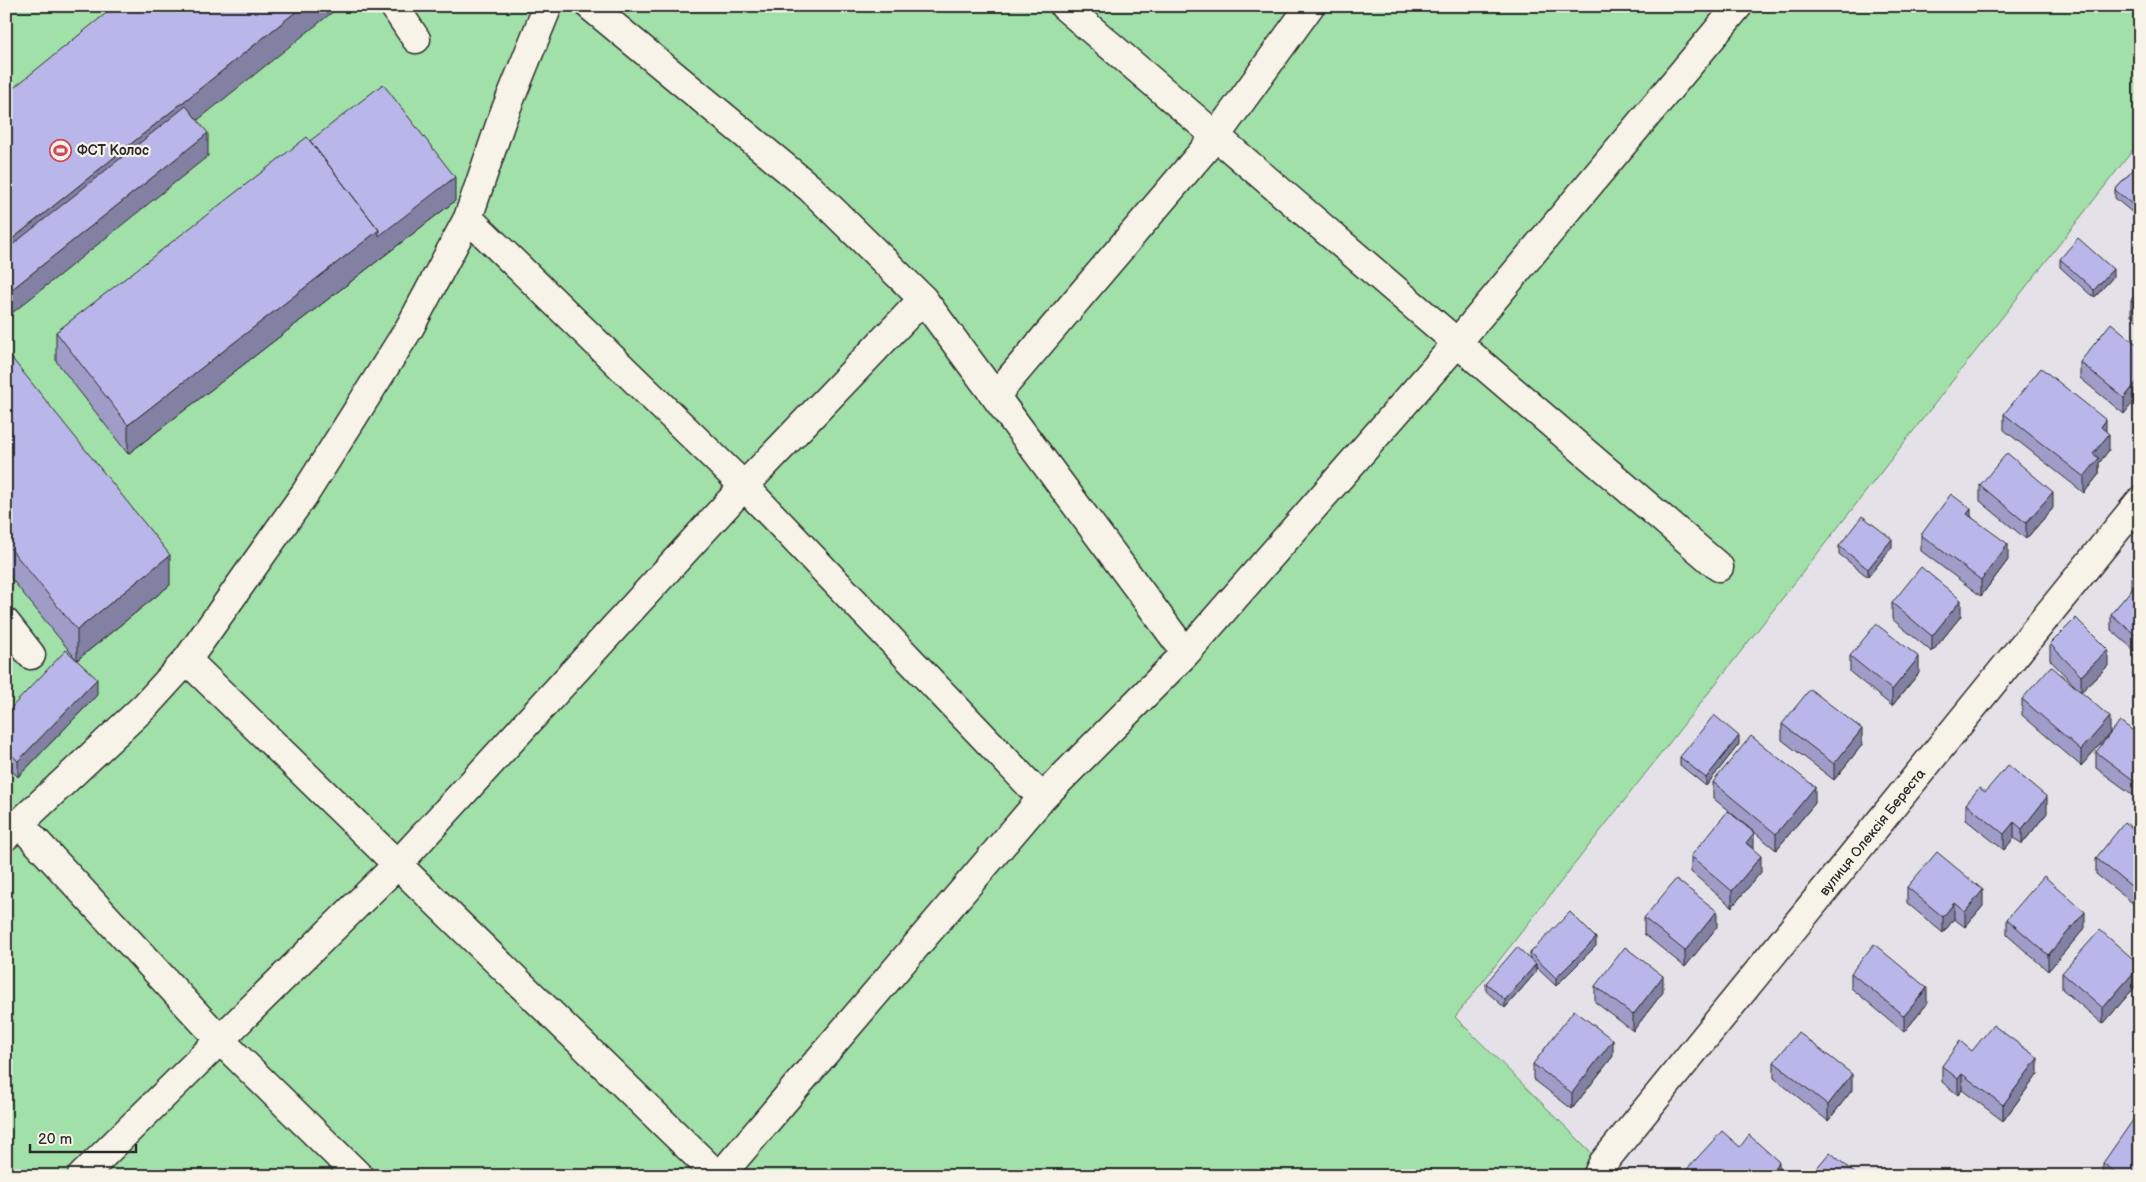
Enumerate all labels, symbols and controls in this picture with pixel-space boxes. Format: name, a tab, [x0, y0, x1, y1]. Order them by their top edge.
sports icon: ФСТ Колос	[49, 138, 73, 162]
place label: ФСТ Колос	[77, 142, 149, 159]
street label: вулиця Олексія Береста	[1816, 765, 1929, 899]
scale bar	[30, 1122, 136, 1154]
text: 20 m	[38, 1130, 72, 1149]

